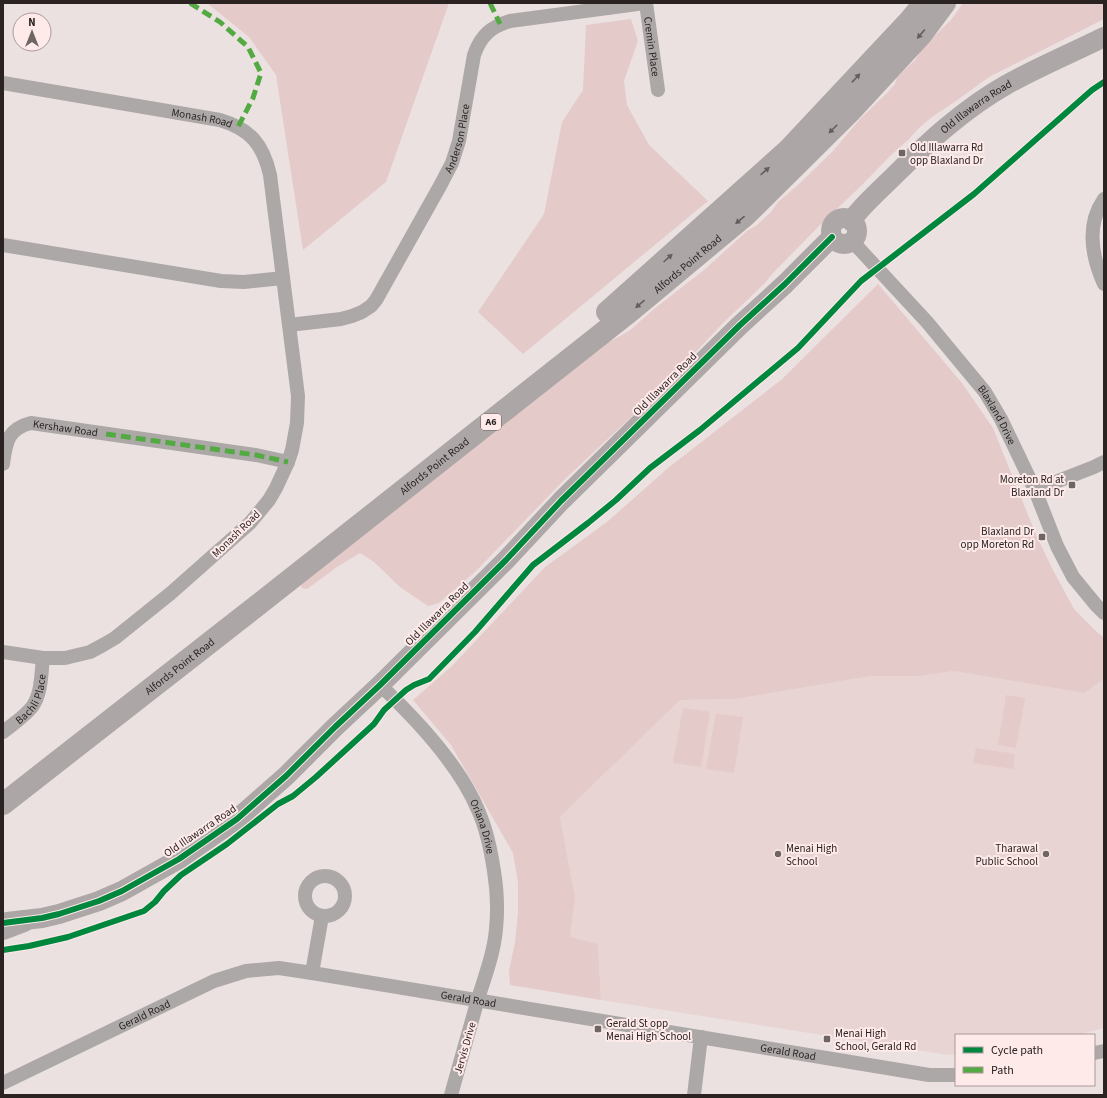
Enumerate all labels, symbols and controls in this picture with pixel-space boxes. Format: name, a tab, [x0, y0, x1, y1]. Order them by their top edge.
north arrow	[12, 12, 52, 52]
text: N	[28, 15, 36, 30]
street label: Cremin Place	[640, 16, 664, 78]
one-way arrow	[917, 29, 925, 39]
one-way arrow	[851, 73, 860, 83]
street label: Old Illawarra Road	[937, 76, 1014, 137]
street label: Anderson Place	[441, 102, 473, 176]
street label: Monash Road	[170, 104, 235, 131]
one-way arrow	[828, 125, 838, 134]
place label: Old Illawarra Rd opp Blaxland Dr	[910, 140, 984, 168]
marker: Old Illawarra Rd opp Blaxland Dr	[897, 148, 907, 158]
one-way arrow	[760, 166, 770, 176]
one-way arrow	[735, 216, 745, 225]
street label: Alfords Point Road	[650, 231, 725, 297]
one-way arrow	[663, 253, 673, 262]
one-way arrow	[635, 299, 646, 308]
street label: Old Illawarra Road	[630, 349, 700, 419]
street label: Blaxland Drive	[974, 381, 1020, 448]
road number: A6	[481, 414, 501, 430]
street label: Kershaw Road	[32, 416, 99, 440]
street label: Alfords Point Road	[396, 434, 472, 498]
place label: Moreton Rd at Blaxland Dr	[1000, 472, 1064, 500]
marker: Moreton Rd at Blaxland Dr	[1067, 480, 1077, 490]
street label: Monash Road	[209, 507, 263, 561]
place label: Blaxland Dr opp Moreton Rd	[961, 524, 1034, 552]
marker: Blaxland Dr opp Moreton Rd	[1037, 532, 1047, 542]
street label: Old Illawarra Road	[402, 579, 472, 649]
street label: Alfords Point Road	[142, 634, 218, 698]
street label: Bachli Place	[12, 673, 49, 727]
street label: Oriana Drive	[467, 796, 499, 856]
street label: Old Illawarra Road	[161, 801, 239, 861]
place label: Menai High School	[786, 841, 837, 869]
place label: Tharawal Public School	[975, 841, 1038, 869]
marker: Menai High School	[773, 849, 783, 859]
marker: Tharawal Public School	[1041, 849, 1051, 859]
street label: Gerald Road	[440, 987, 497, 1011]
street label: Gerald Road	[116, 996, 173, 1034]
place label: Gerald St opp Menai High School	[606, 1016, 691, 1044]
street label: Jervis Drive	[450, 1020, 480, 1076]
marker: Gerald St opp Menai High School	[593, 1024, 603, 1034]
place label: Menai High School, Gerald Rd	[835, 1026, 916, 1054]
marker: Menai High School, Gerald Rd	[822, 1034, 832, 1044]
legend	[955, 1034, 1095, 1086]
street label: Gerald Road	[759, 1040, 817, 1064]
text: Cycle path	[991, 1042, 1043, 1059]
text: Path	[991, 1062, 1014, 1079]

